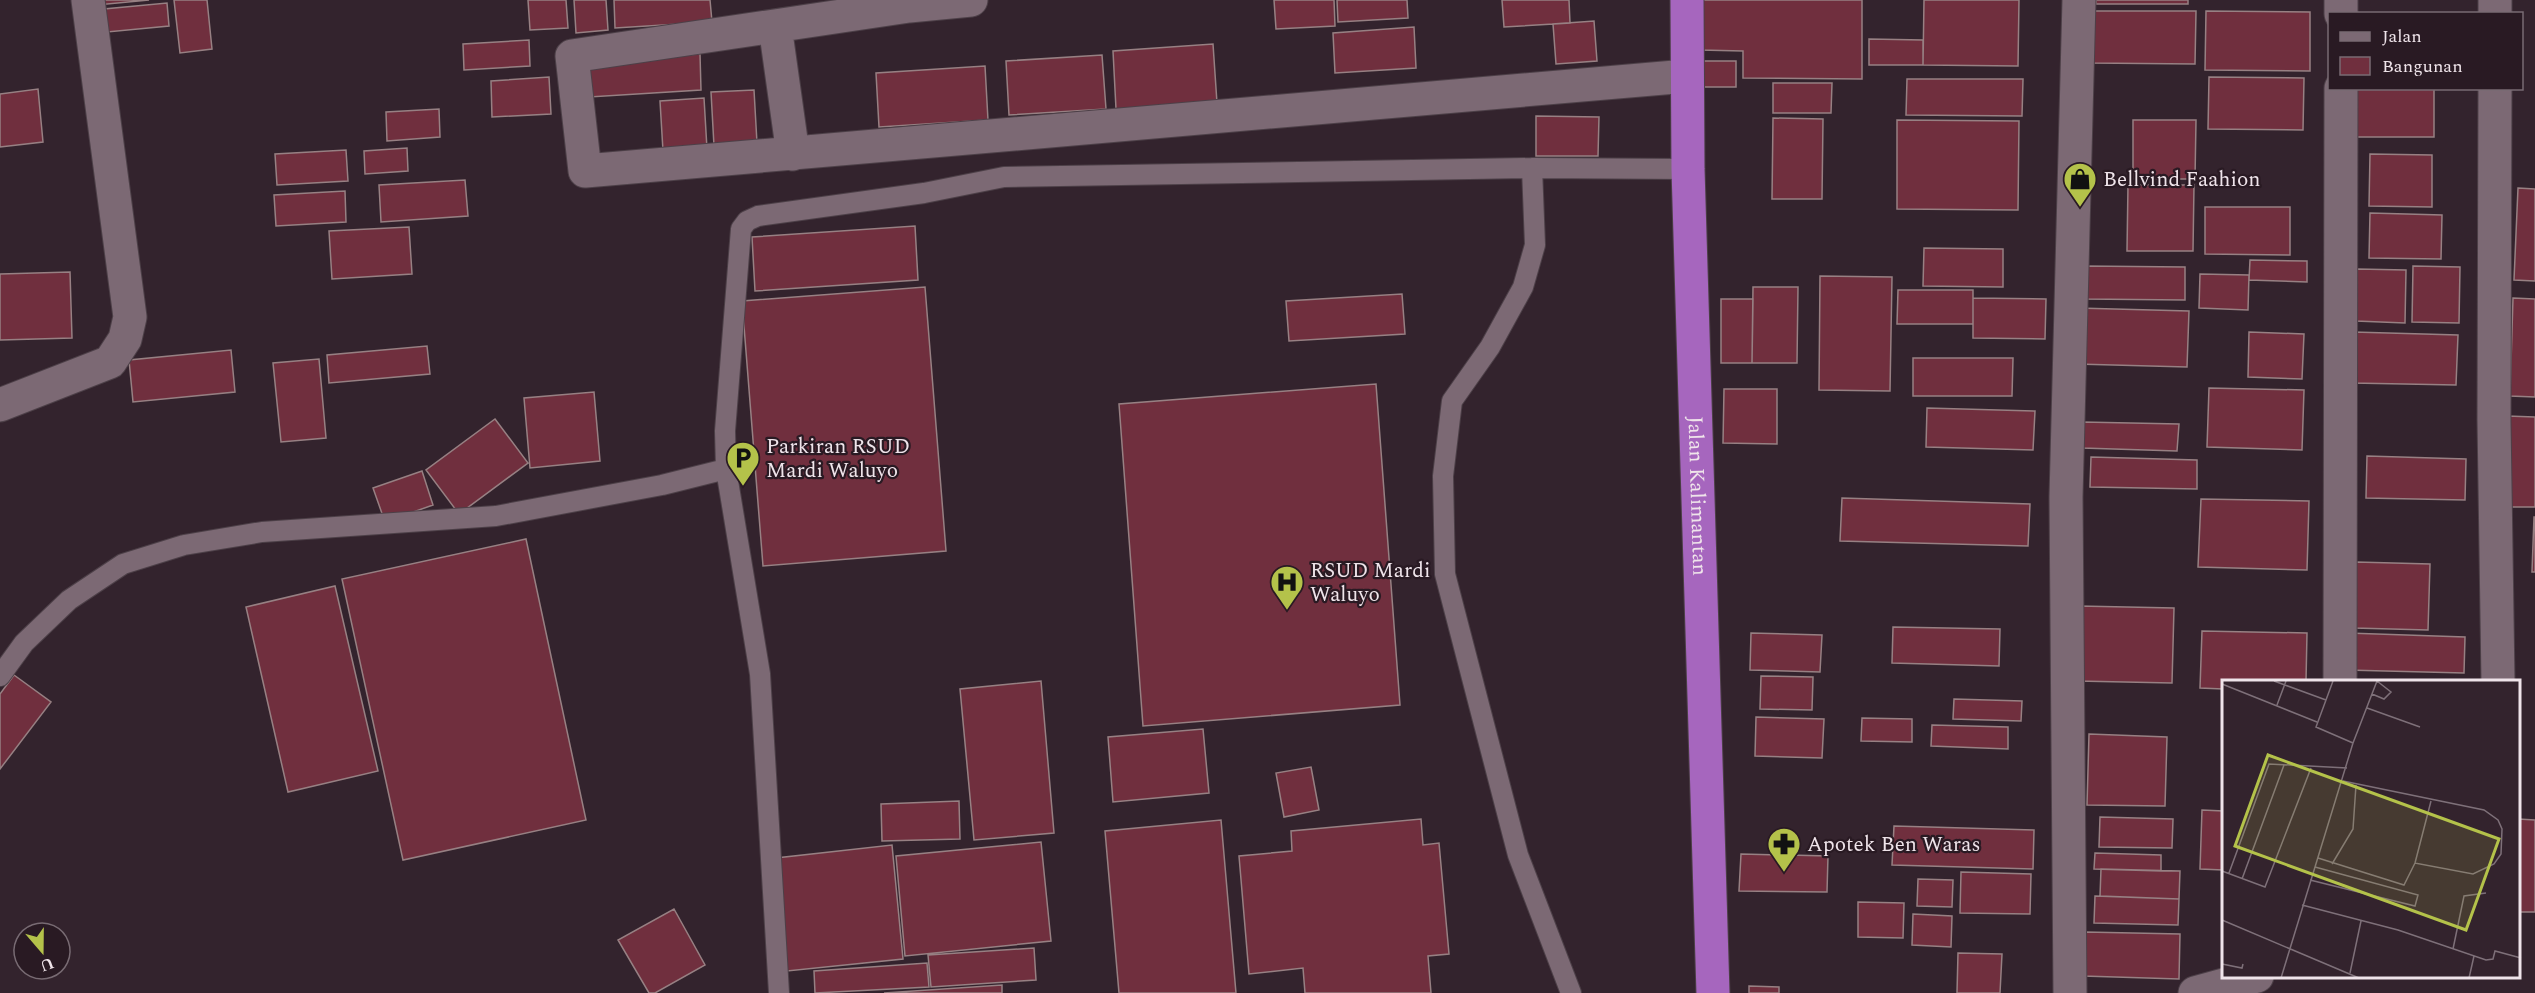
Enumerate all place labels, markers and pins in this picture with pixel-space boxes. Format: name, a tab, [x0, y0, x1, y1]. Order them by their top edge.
shop icon: Bellvind Faahion	[2062, 161, 2098, 208]
place label: Bellvind Faahion	[2103, 164, 2261, 196]
place label: Parkiran RSUD Mardi Waluyo	[766, 431, 910, 487]
parking icon: Parkiran RSUD Mardi Waluyo	[725, 440, 761, 487]
place label: RSUD Mardi Waluyo	[1310, 555, 1431, 611]
hospital icon: RSUD Mardi Waluyo	[1269, 564, 1305, 611]
pharmacy icon: Apotek Ben Waras	[1766, 826, 1802, 873]
place label: Apotek Ben Waras	[1807, 829, 1981, 861]

